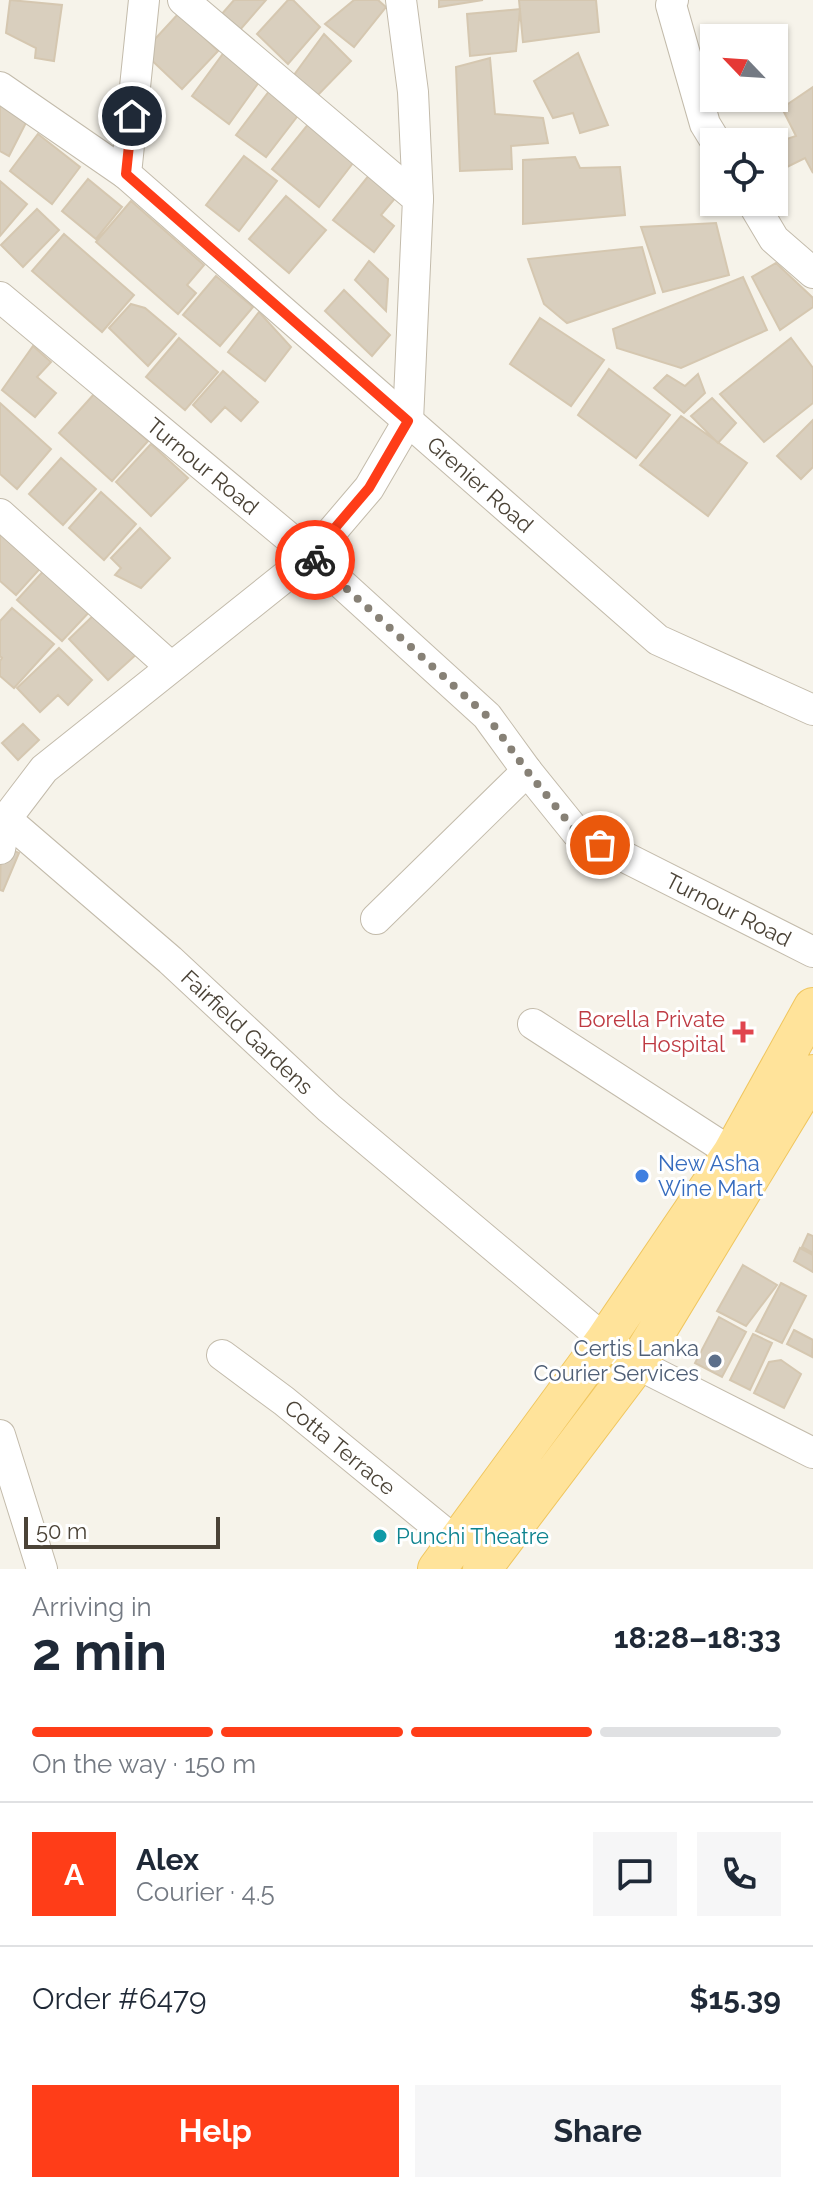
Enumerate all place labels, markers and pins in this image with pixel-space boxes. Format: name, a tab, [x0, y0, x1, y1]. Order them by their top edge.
pin	[98, 82, 166, 150]
pin	[566, 811, 634, 879]
place label: Borella Private Hospital	[578, 1006, 725, 1057]
marker: Borella Private Hospital	[732, 1021, 754, 1043]
place label: New Asha Wine Mart	[658, 1150, 764, 1201]
marker: New Asha Wine Mart	[633, 1167, 651, 1185]
place label: Certis Lanka Courier Services	[533, 1335, 699, 1386]
marker: Certis Lanka Courier Services	[706, 1352, 724, 1370]
place label: Punchi Theatre	[396, 1523, 549, 1549]
marker: Punchi Theatre	[371, 1527, 389, 1545]

